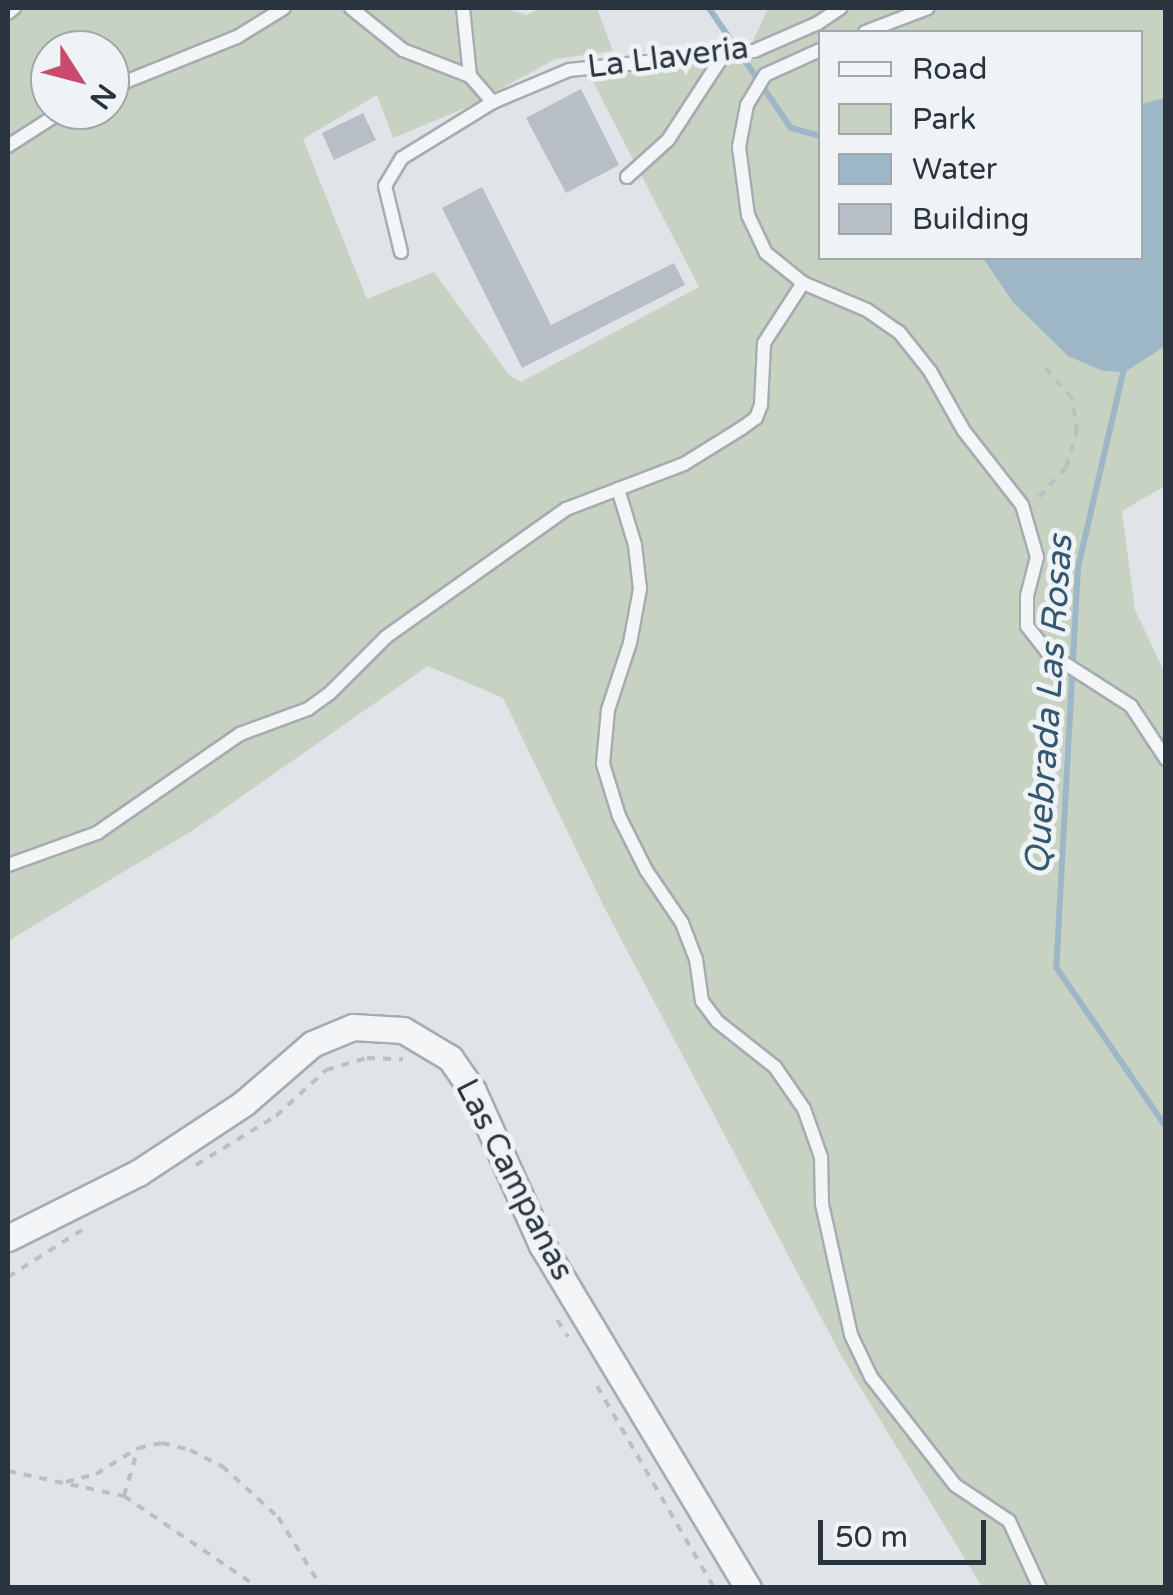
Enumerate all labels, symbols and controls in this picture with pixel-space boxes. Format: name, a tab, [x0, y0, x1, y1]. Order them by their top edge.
street label: La Llaveria	[585, 29, 751, 87]
north arrow	[30, 30, 130, 130]
legend	[818, 30, 1143, 260]
text: Road	[912, 51, 987, 88]
text: N	[82, 77, 123, 116]
text: Park	[912, 101, 976, 138]
text: Water	[912, 151, 997, 188]
text: Building	[912, 201, 1029, 238]
water label: Quebrada Las Rosas	[1016, 534, 1082, 876]
street label: Las Campanas	[447, 1073, 581, 1287]
scale bar	[823, 1500, 990, 1562]
text: 50 m	[835, 1519, 908, 1556]

